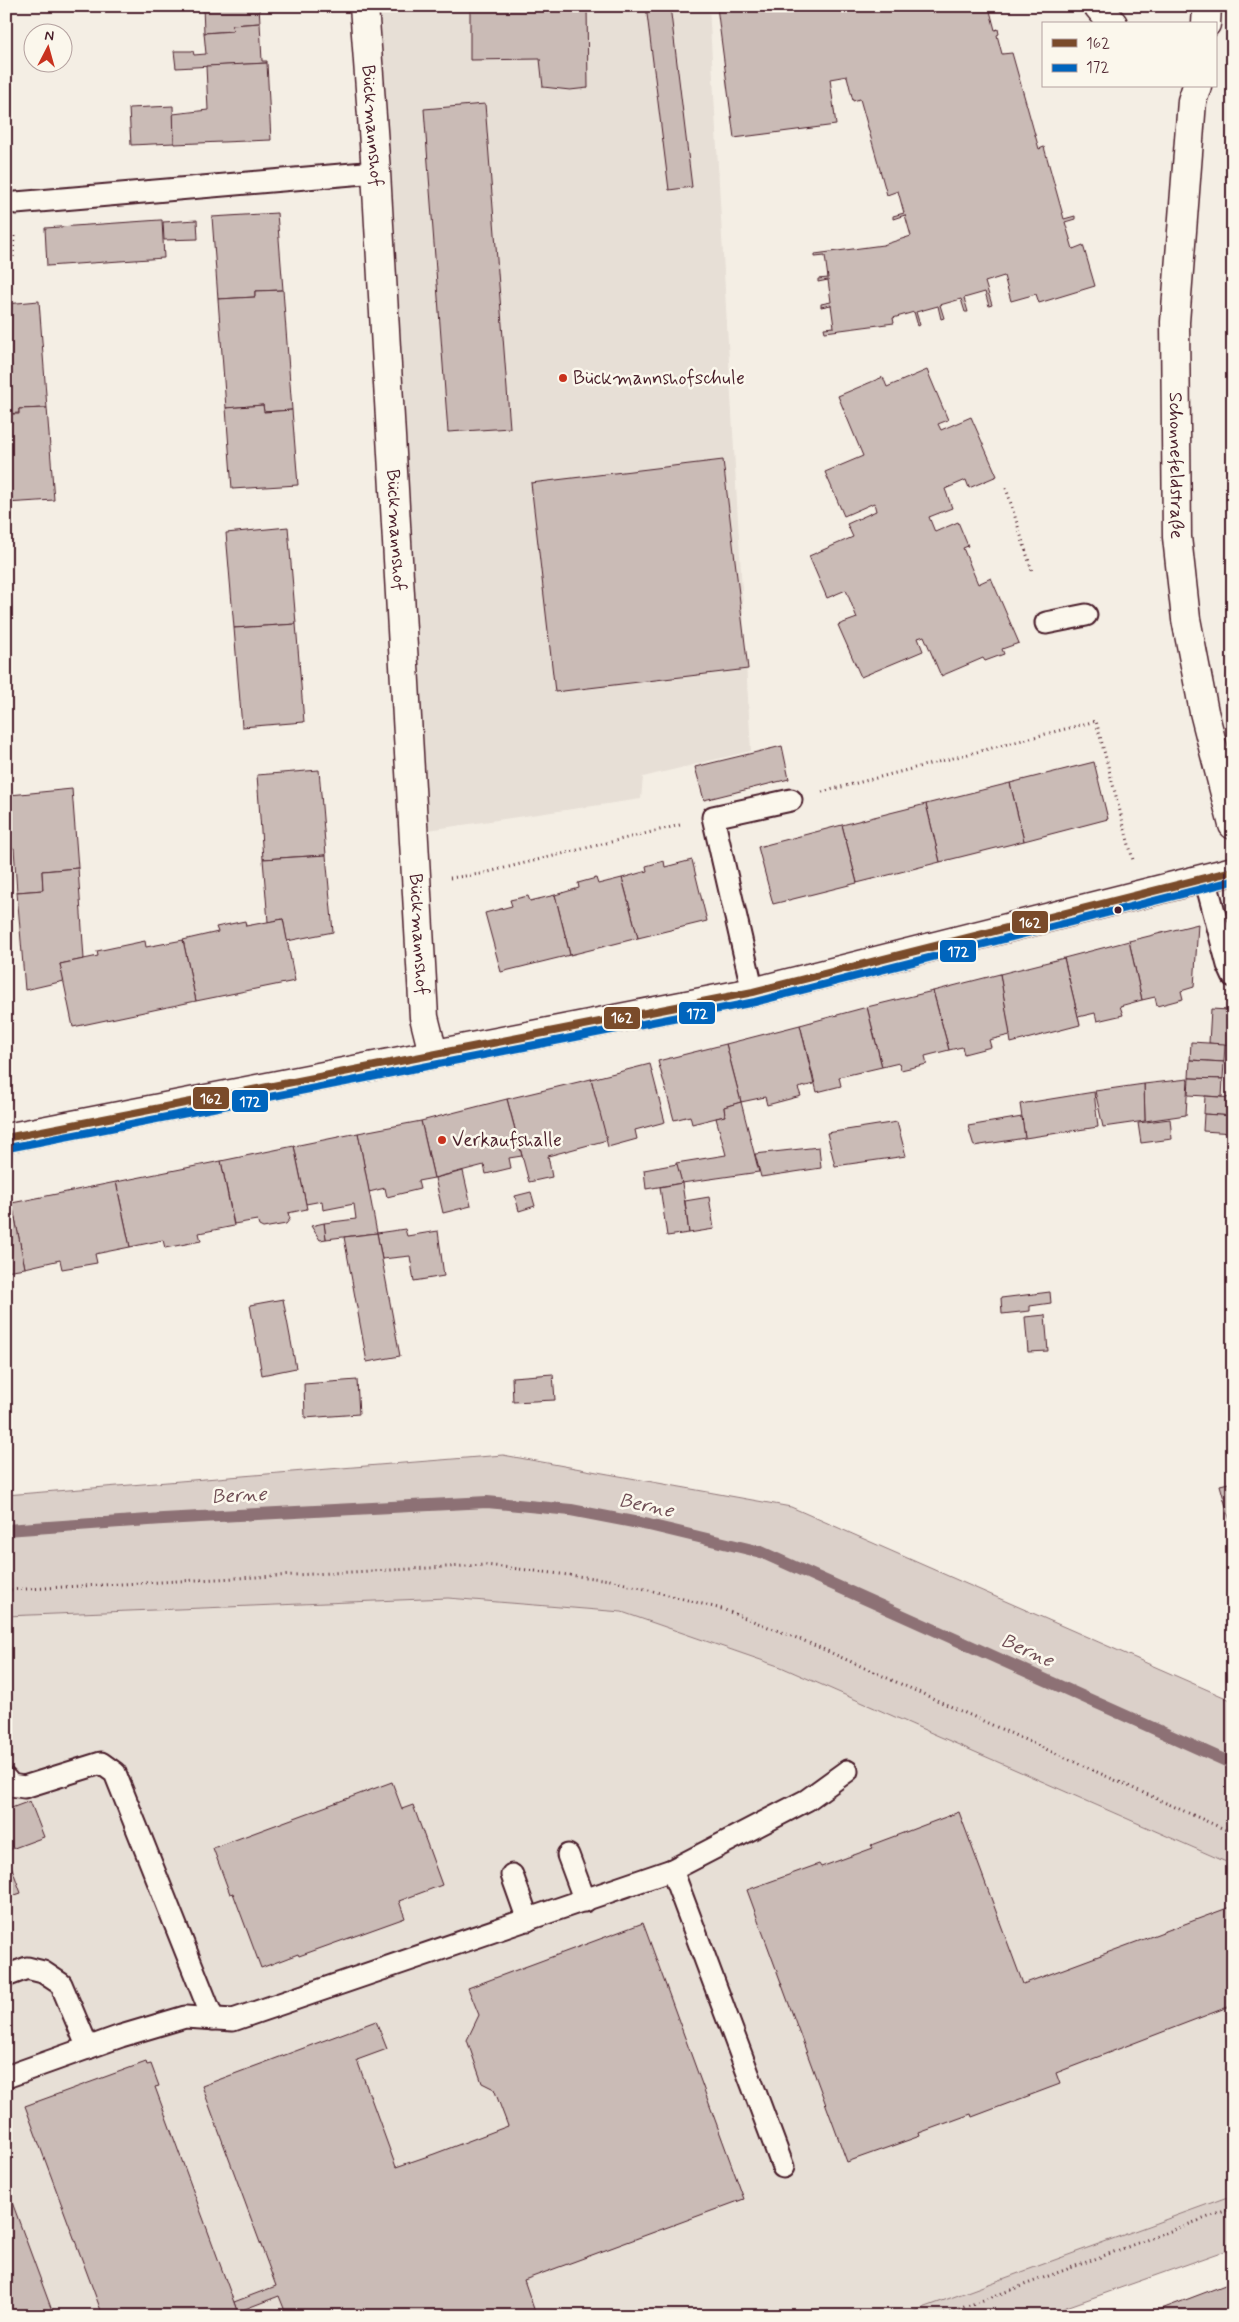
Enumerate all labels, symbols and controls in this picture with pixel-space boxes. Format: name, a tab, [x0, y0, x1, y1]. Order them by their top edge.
north arrow	[22, 22, 72, 72]
legend	[1042, 22, 1216, 88]
text: N	[44, 27, 55, 46]
text: 162	[1086, 34, 1110, 54]
text: 172	[1086, 58, 1109, 78]
street label: Bückmannshof	[356, 64, 389, 187]
place label: Bückmannshofschule	[573, 366, 745, 391]
marker: Bückmannshofschule	[557, 372, 569, 384]
street label: Schonnefeldstraße	[1163, 392, 1190, 539]
street label: Bückmannshof	[380, 468, 412, 592]
street label: Bückmannshof	[403, 873, 435, 996]
unlabelled marker	[1113, 905, 1123, 915]
line badge: 162	[1011, 910, 1049, 934]
text: 162	[1019, 914, 1042, 932]
line badge: 172	[939, 939, 977, 963]
text: 172	[947, 943, 969, 961]
line badge: 172	[678, 1001, 716, 1025]
text: 172	[686, 1005, 708, 1023]
line badge: 162	[603, 1006, 641, 1030]
text: 162	[611, 1009, 634, 1027]
line badge: 162	[192, 1086, 230, 1110]
line badge: 172	[231, 1089, 269, 1113]
text: 162	[200, 1090, 223, 1108]
text: 172	[239, 1093, 261, 1111]
place label: Verkaufshalle	[452, 1128, 562, 1153]
marker: Verkaufshalle	[436, 1134, 448, 1146]
water label: Berne	[211, 1481, 268, 1511]
water label: Berne	[616, 1487, 677, 1525]
water label: Berne	[996, 1627, 1058, 1675]

